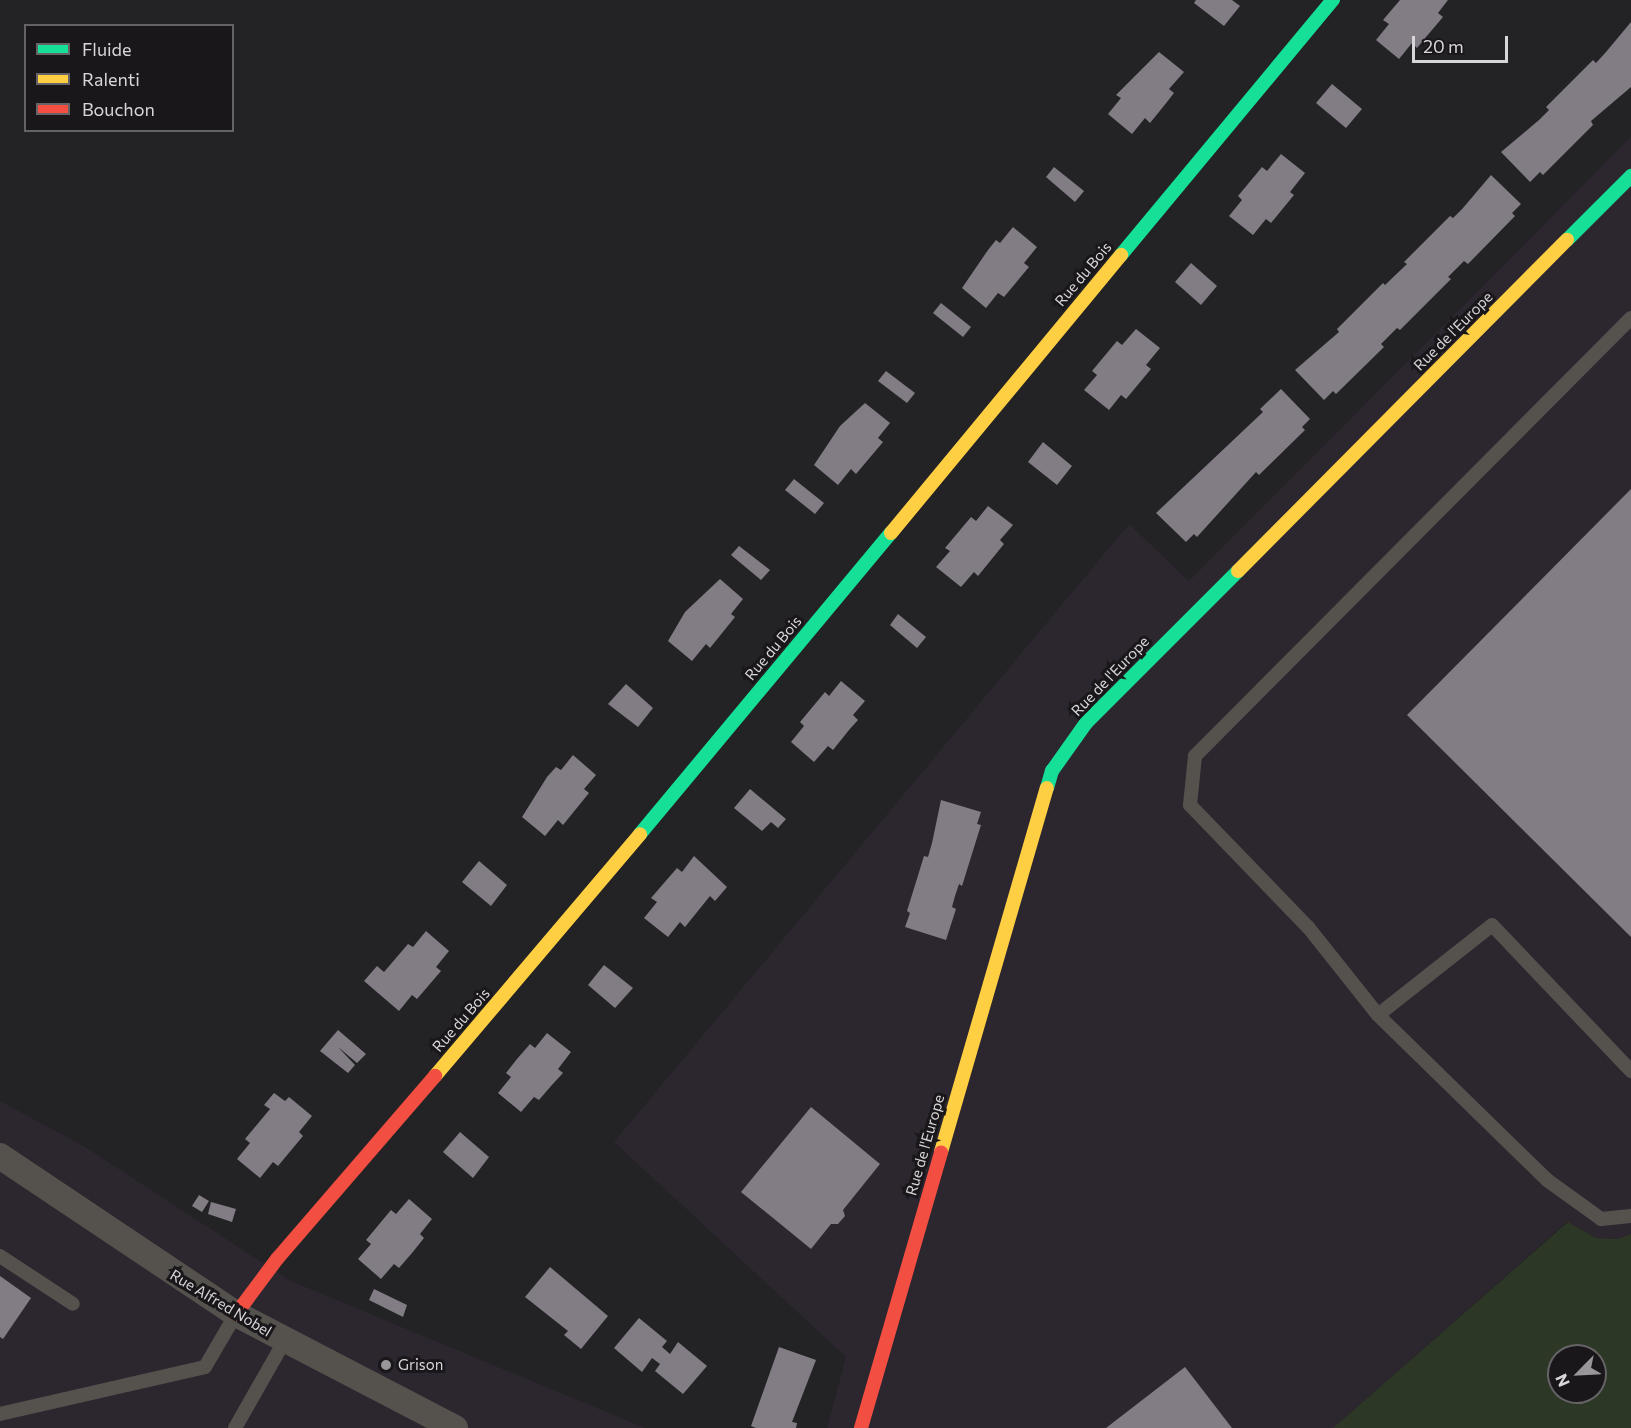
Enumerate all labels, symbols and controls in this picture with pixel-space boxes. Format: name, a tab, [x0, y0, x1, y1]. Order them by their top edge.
legend	[24, 24, 234, 132]
scale bar	[1415, 24, 1511, 62]
text: 20 m	[1423, 35, 1464, 57]
text: Fluide	[82, 38, 131, 60]
text: Ralenti	[82, 68, 140, 90]
text: Bouchon	[82, 98, 155, 120]
street label: Rue du Bois	[1051, 238, 1115, 310]
street label: Rue de l'Europe	[1410, 288, 1496, 374]
street label: Rue du Bois	[741, 612, 805, 684]
street label: Rue de l'Europe	[1067, 632, 1153, 720]
street label: Rue du Bois	[429, 985, 493, 1055]
street label: Rue de l'Europe	[902, 1092, 948, 1198]
street label: Rue Alfred Nobel	[167, 1266, 275, 1340]
north arrow	[1547, 1344, 1607, 1404]
place label: Grison	[398, 1356, 443, 1374]
marker: Grison	[379, 1358, 393, 1372]
text: N	[1551, 1371, 1573, 1390]

